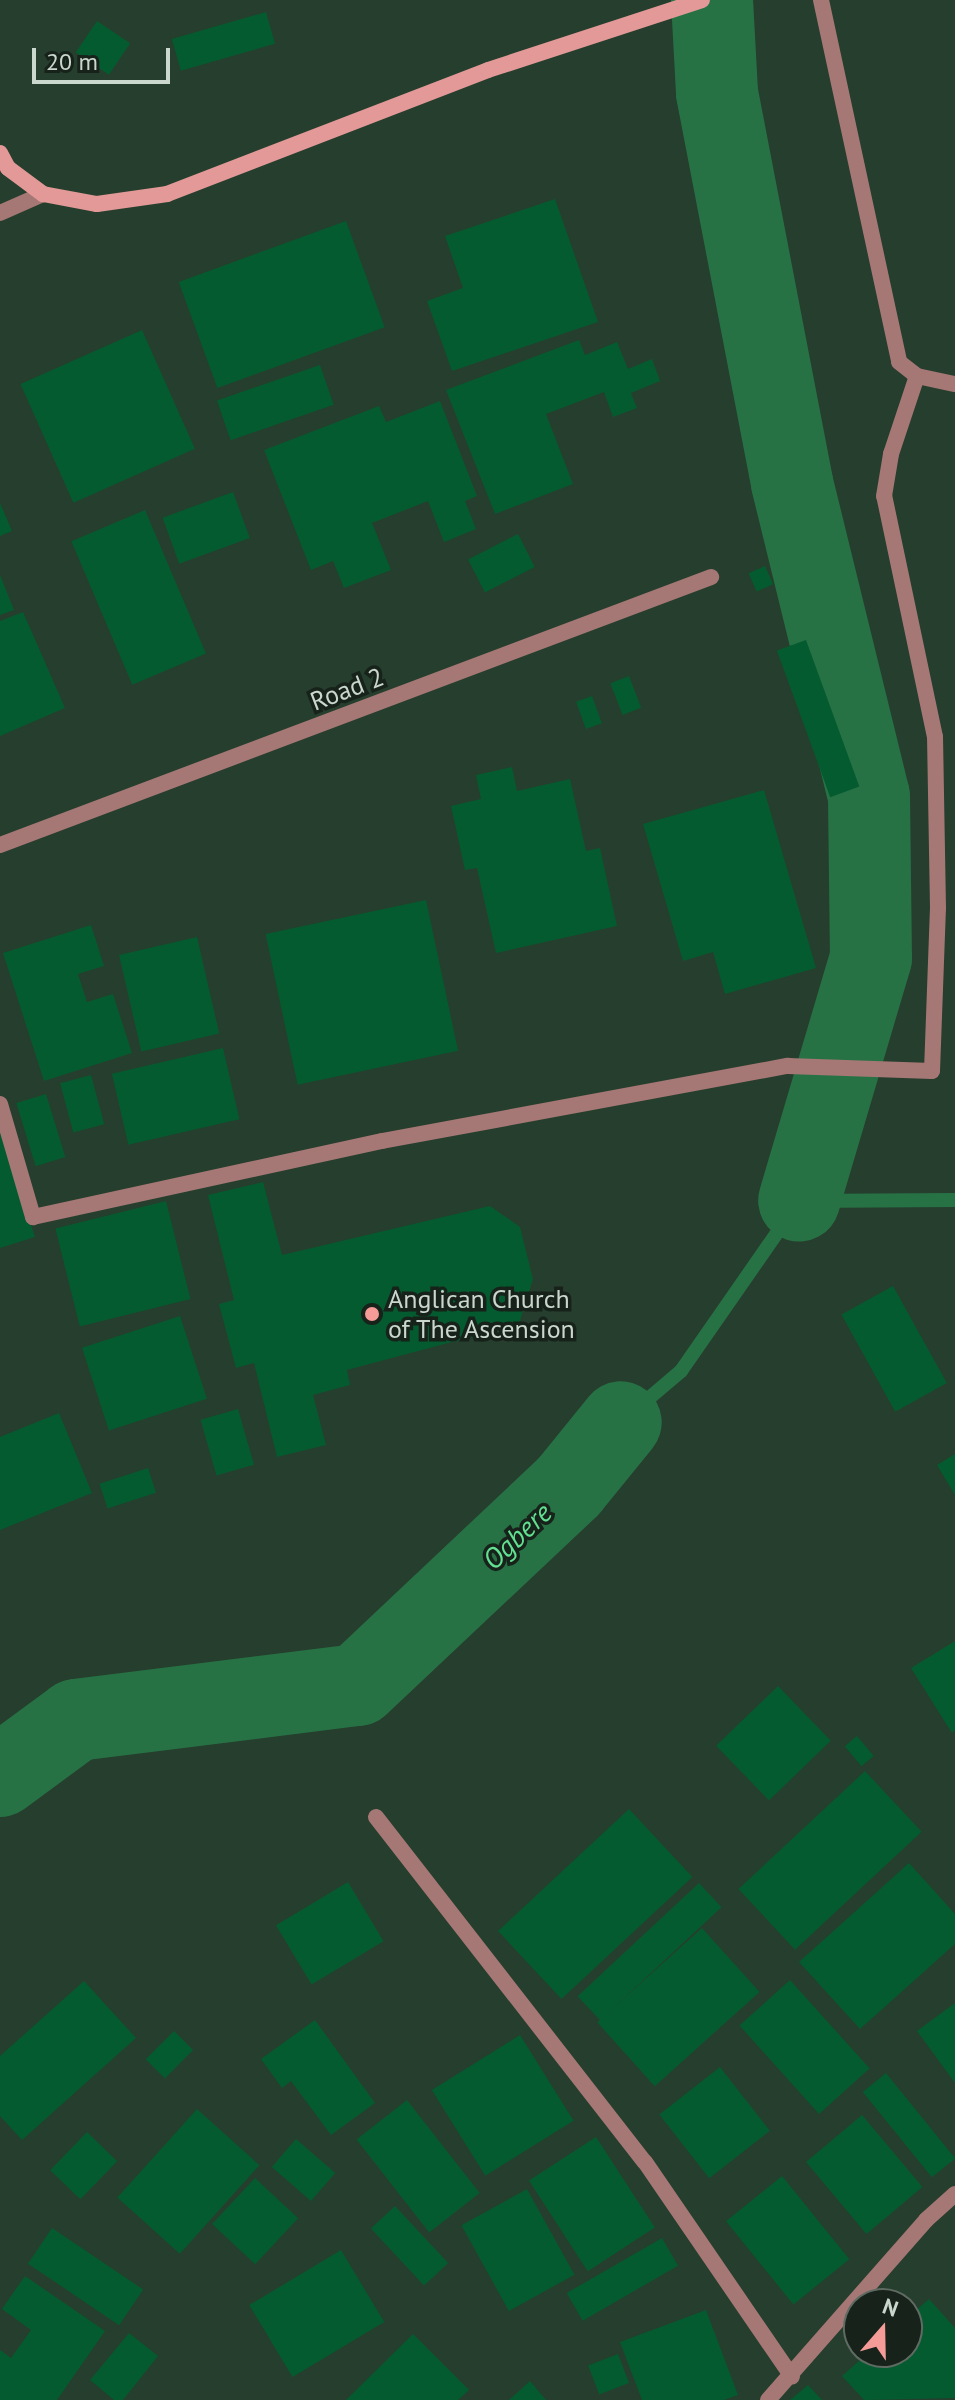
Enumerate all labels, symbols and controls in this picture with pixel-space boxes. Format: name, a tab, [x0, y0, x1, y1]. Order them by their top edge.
scale bar	[36, 32, 174, 82]
text: 20 m	[46, 46, 98, 77]
street label: Road 2	[306, 661, 388, 717]
place label: Anglican Church of The Ascension	[388, 1283, 576, 1344]
marker: Anglican Church of The Ascension	[363, 1305, 381, 1323]
water label: Ogbere	[476, 1496, 558, 1576]
north arrow	[843, 2288, 923, 2368]
text: N	[879, 2292, 902, 2323]

